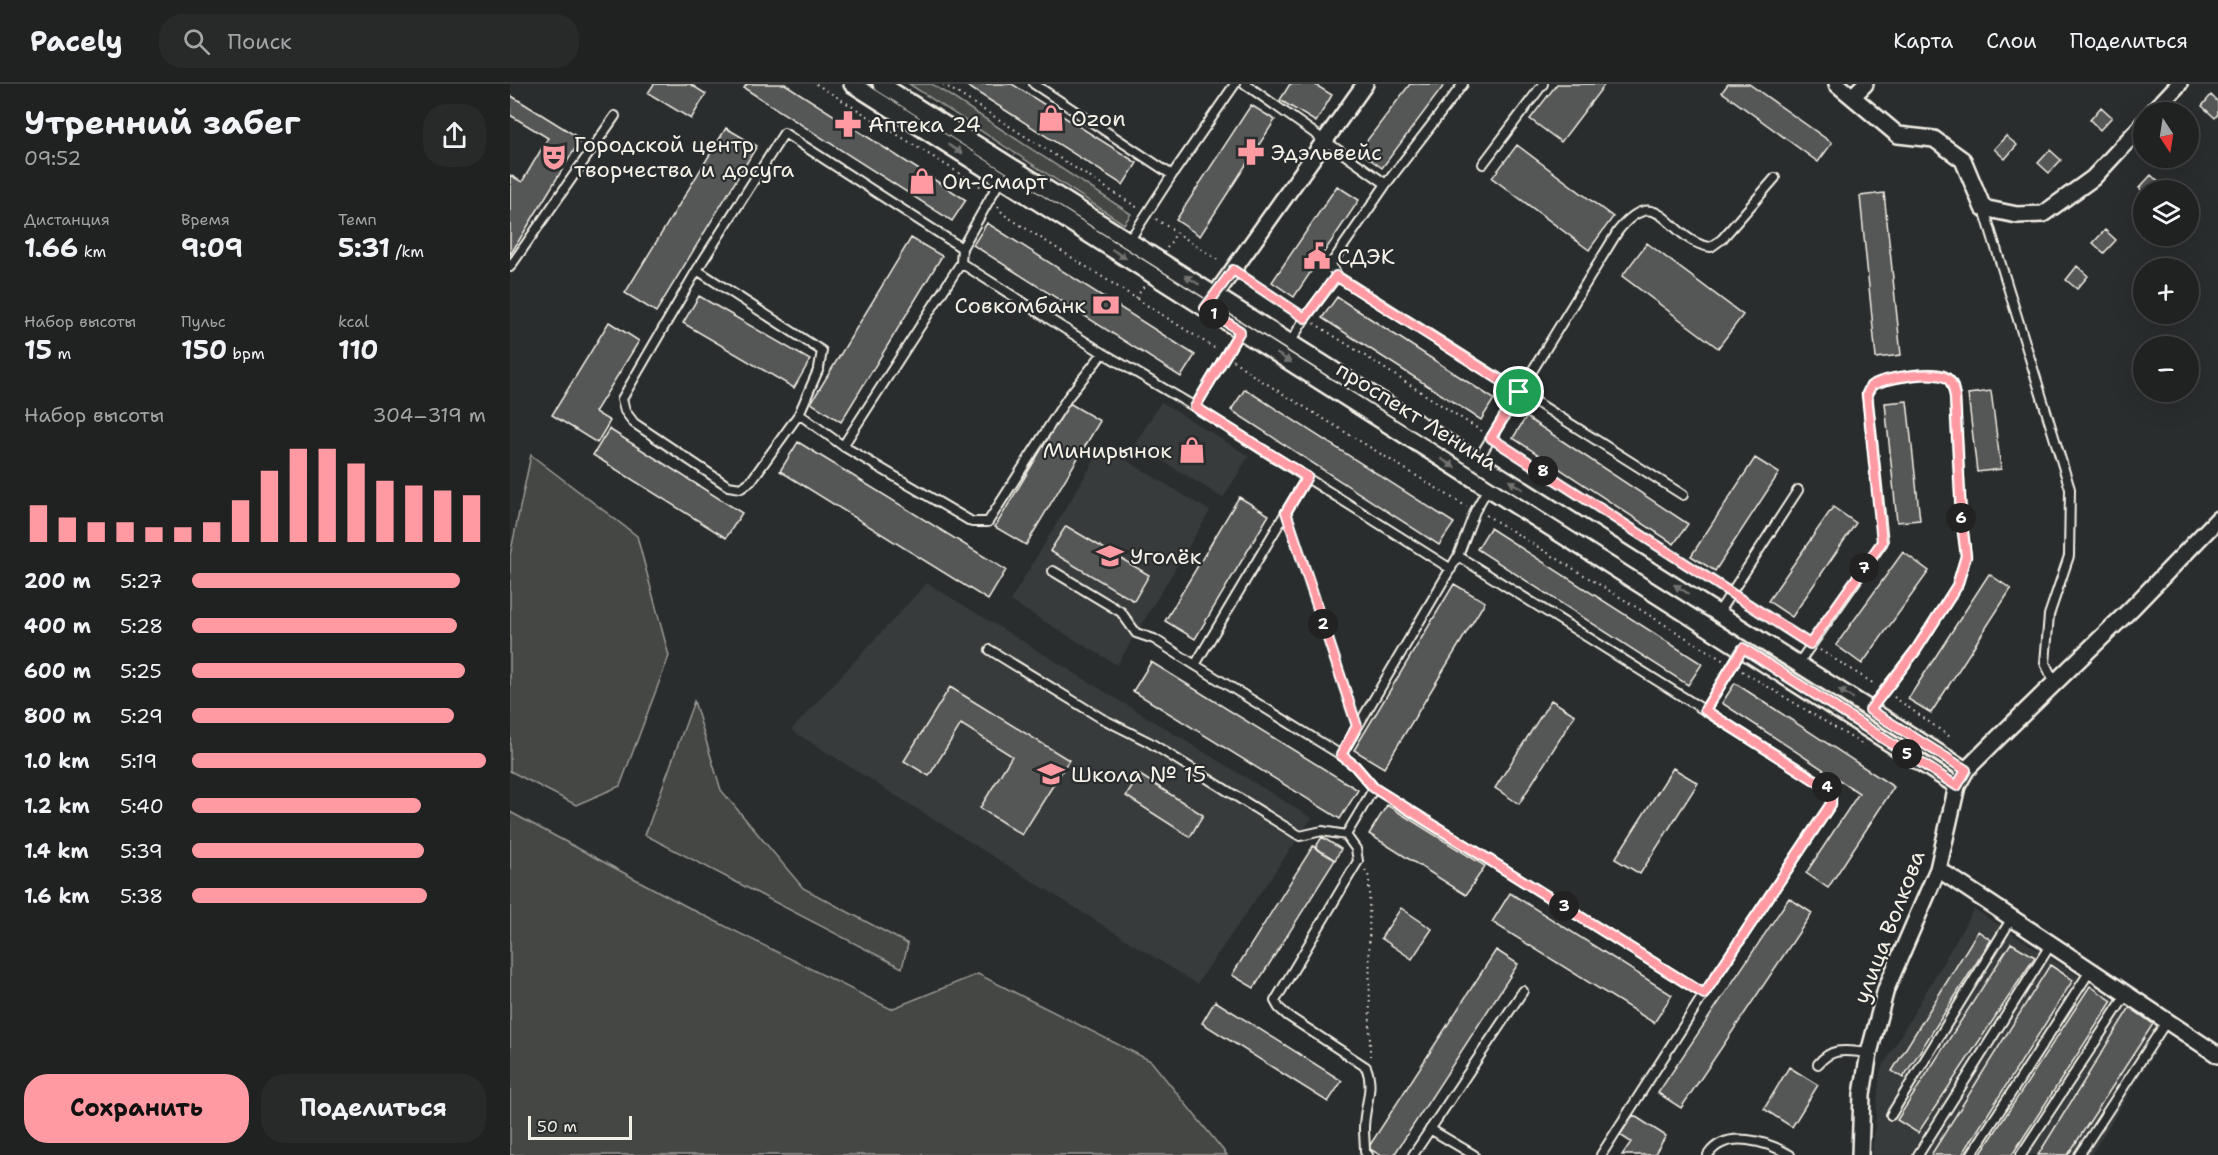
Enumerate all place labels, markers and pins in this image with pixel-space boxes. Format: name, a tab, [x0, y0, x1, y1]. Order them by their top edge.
shop icon: Ozon	[1036, 103, 1066, 133]
place label: Ozon	[1071, 104, 1126, 133]
pharmacy icon: Аптека 24	[833, 109, 863, 139]
place label: Аптека 24	[868, 110, 981, 139]
place label: Городской центр творчества и досуга	[574, 130, 795, 184]
pharmacy icon: Эдэльвейс	[1236, 137, 1266, 167]
place label: Эдэльвейс	[1271, 138, 1382, 167]
theatre icon: Городской центр творчества и досуга	[539, 142, 569, 172]
shop icon: On-Смарт	[907, 166, 937, 196]
place label: On-Смарт	[942, 167, 1048, 196]
public building icon: СДЭК	[1302, 241, 1332, 271]
place label: СДЭК	[1337, 242, 1395, 271]
bank icon: Совкомбанк	[1091, 290, 1121, 320]
place label: Совкомбанк	[955, 291, 1086, 320]
pin: 1	[1199, 299, 1229, 329]
pin	[1493, 366, 1544, 417]
shop icon: Минирынок	[1177, 435, 1207, 465]
place label: Минирынок	[1043, 436, 1172, 465]
pin: 8	[1528, 456, 1558, 486]
pin: 6	[1946, 503, 1976, 533]
school or university icon: Уголёк	[1095, 541, 1125, 571]
place label: Уголёк	[1130, 542, 1202, 571]
pin: 7	[1849, 553, 1879, 583]
pin: 2	[1308, 609, 1338, 639]
pin: 5	[1892, 739, 1922, 769]
school or university icon: Школа № 15	[1036, 759, 1066, 789]
place label: Школа № 15	[1071, 760, 1206, 789]
pin: 4	[1812, 772, 1842, 802]
pin: 3	[1549, 891, 1579, 921]

